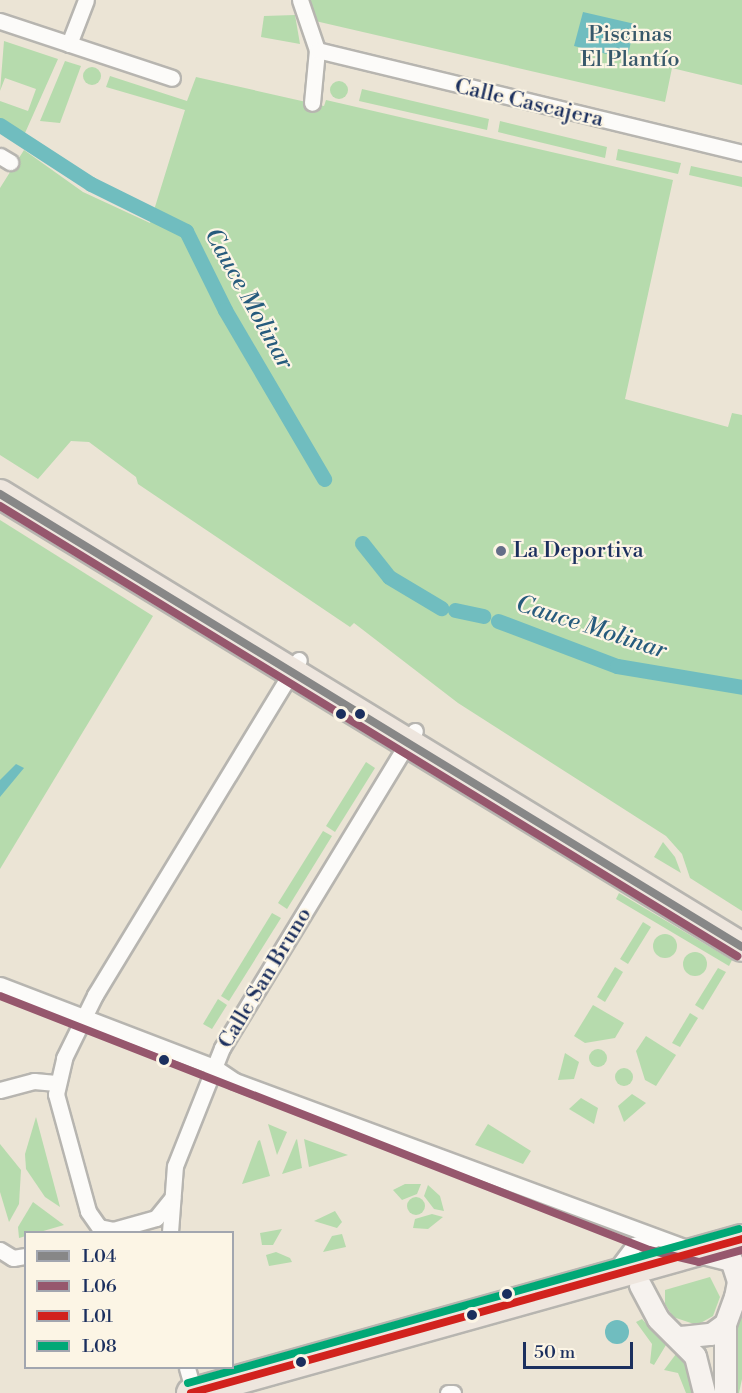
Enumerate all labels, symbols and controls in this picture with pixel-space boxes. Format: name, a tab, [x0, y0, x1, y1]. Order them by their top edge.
park label: Piscinas El Plantío	[580, 21, 680, 72]
street label: Calle Cascajera	[452, 73, 606, 133]
water label: Cauce Molinar	[197, 223, 299, 375]
place label: La Deportiva	[513, 538, 644, 564]
marker: La Deportiva	[494, 544, 508, 558]
water label: Cauce Molinar	[512, 590, 670, 666]
unlabelled marker	[335, 708, 347, 720]
unlabelled marker	[354, 708, 366, 720]
street label: Calle San Bruno	[213, 903, 317, 1053]
unlabelled marker	[158, 1054, 170, 1066]
legend	[24, 1231, 234, 1369]
text: L04	[82, 1245, 117, 1268]
text: L06	[82, 1275, 117, 1298]
unlabelled marker	[501, 1288, 513, 1300]
text: L01	[82, 1305, 113, 1328]
unlabelled marker	[466, 1309, 478, 1321]
scale bar	[526, 1330, 636, 1368]
text: L08	[82, 1335, 117, 1358]
text: 50 m	[534, 1341, 575, 1364]
unlabelled marker	[295, 1356, 307, 1368]

